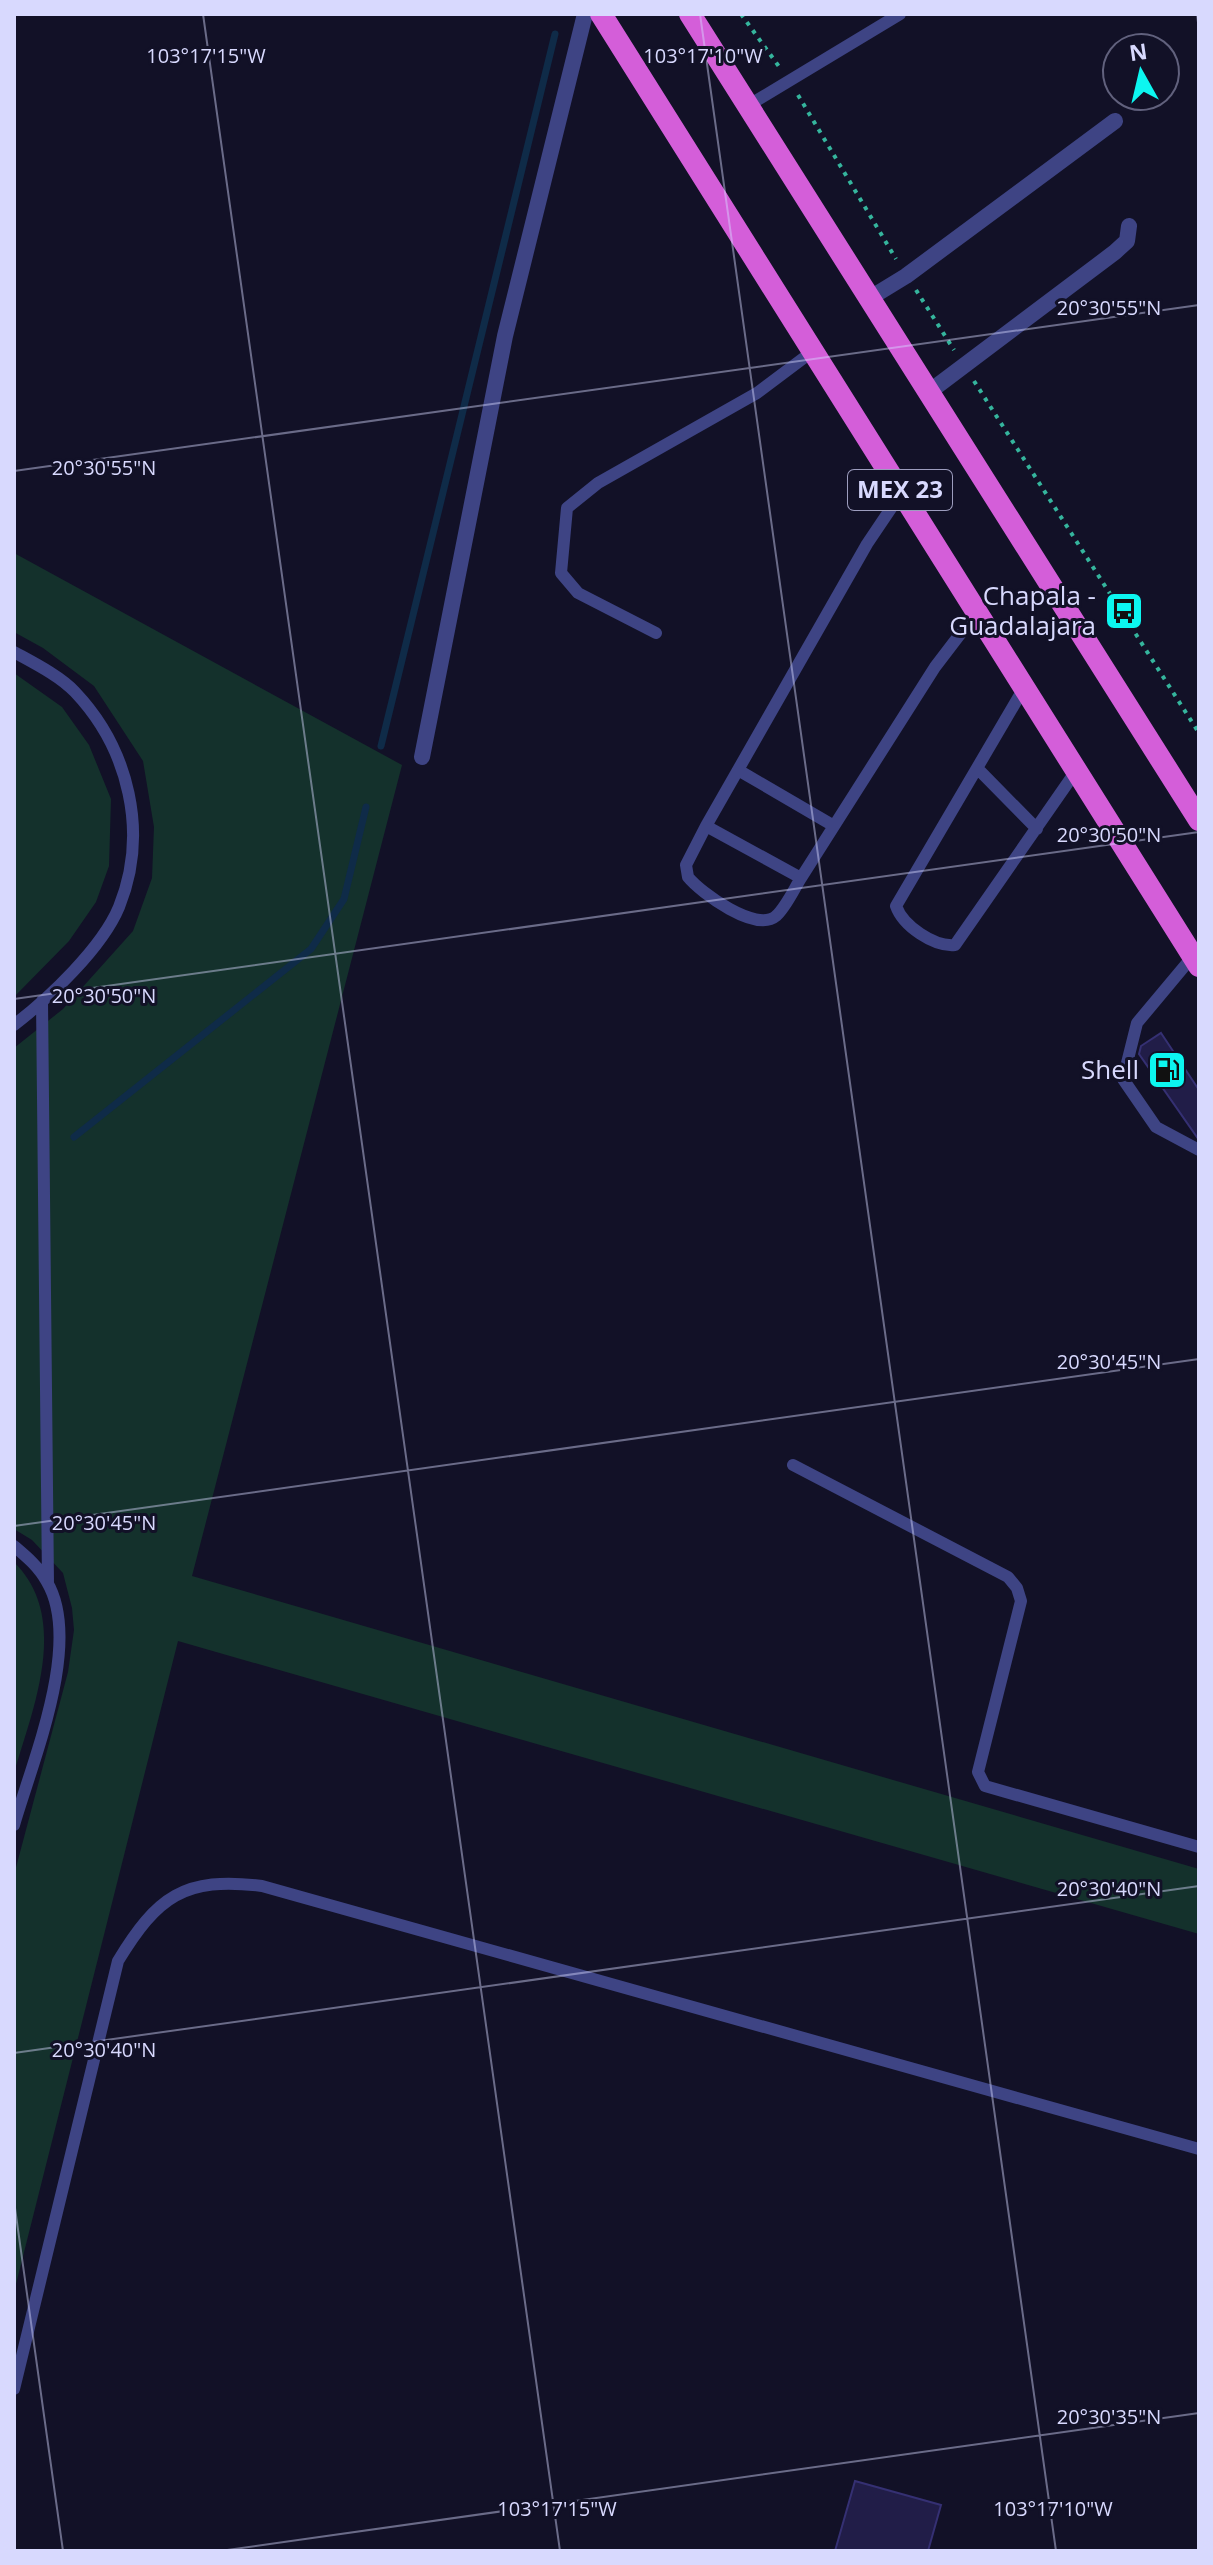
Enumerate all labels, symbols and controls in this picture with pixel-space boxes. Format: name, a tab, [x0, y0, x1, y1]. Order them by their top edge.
north arrow	[1101, 32, 1181, 112]
text: N	[1127, 35, 1149, 67]
text: 103°17'15"W	[146, 42, 266, 69]
text: 103°17'10"W	[643, 42, 763, 69]
text: 20°30'55"N	[1057, 294, 1161, 321]
text: 20°30'55"N	[52, 454, 156, 481]
road number: MEX 23	[848, 470, 952, 510]
place label: Chapala - Guadalajara	[949, 577, 1096, 643]
bus stop icon: Chapala - Guadalajara	[1103, 590, 1145, 632]
text: 20°30'50"N	[1057, 821, 1161, 848]
text: 20°30'50"N	[52, 982, 156, 1009]
fuel station icon: Shell	[1146, 1049, 1188, 1091]
place label: Shell	[1081, 1051, 1139, 1087]
text: 20°30'45"N	[1057, 1348, 1161, 1375]
text: 20°30'45"N	[52, 1509, 156, 1536]
text: 20°30'40"N	[1057, 1875, 1161, 1902]
text: 20°30'40"N	[52, 2036, 156, 2063]
text: 20°30'35"N	[1057, 2403, 1161, 2430]
text: 103°17'15"W	[497, 2495, 617, 2522]
text: 103°17'10"W	[993, 2495, 1113, 2522]

